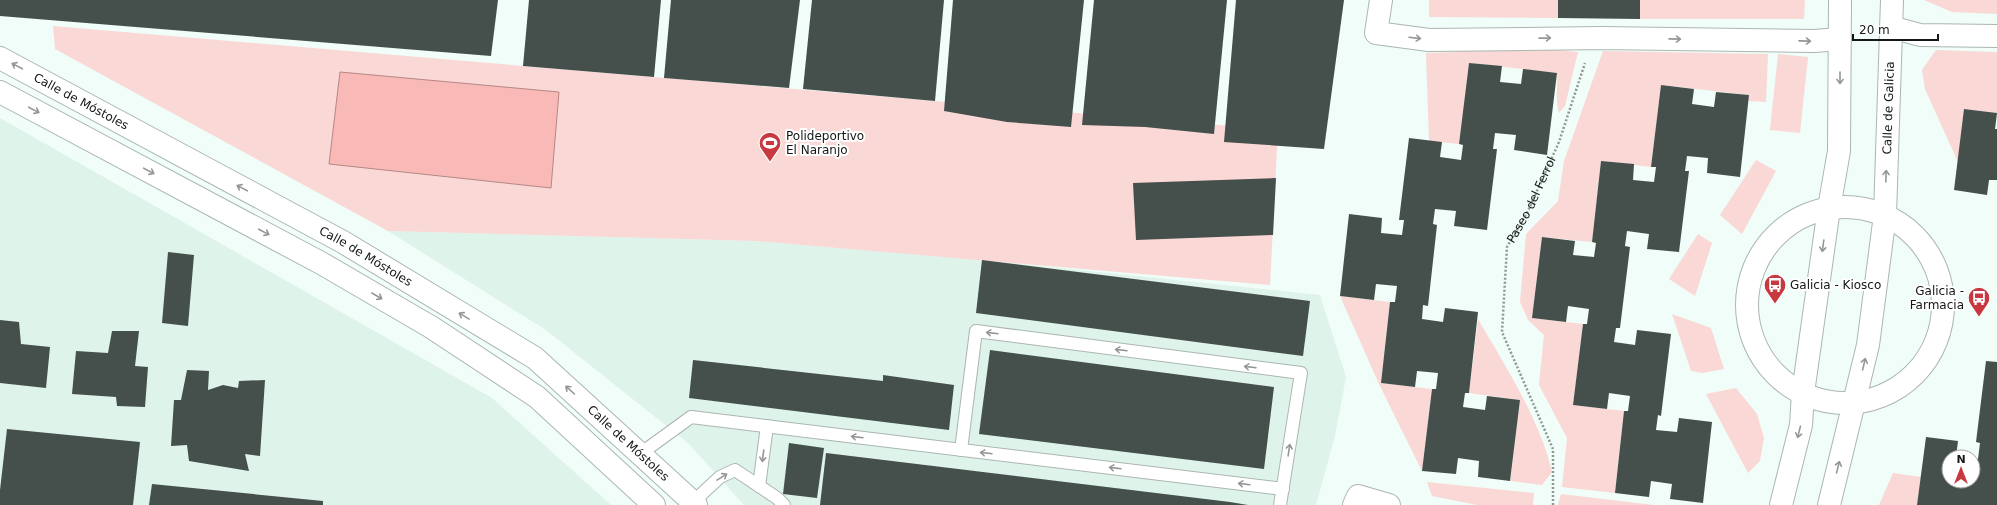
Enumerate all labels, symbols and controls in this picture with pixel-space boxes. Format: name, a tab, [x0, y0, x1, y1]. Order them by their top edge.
scale bar	[1853, 16, 1938, 42]
text: 20 m	[1859, 23, 1890, 37]
one-way arrow	[1408, 34, 1421, 42]
one-way arrow	[1538, 34, 1551, 42]
one-way arrow	[1668, 35, 1681, 43]
one-way arrow	[1798, 37, 1811, 45]
street label: Calle de Galicia	[1880, 61, 1897, 155]
one-way arrow	[11, 62, 23, 69]
street label: Calle de Móstoles	[31, 70, 131, 133]
one-way arrow	[1836, 71, 1844, 84]
one-way arrow	[28, 107, 40, 115]
place label: Polideportivo El Naranjo	[786, 129, 864, 157]
sports icon: Polideportivo El Naranjo	[757, 130, 783, 163]
street label: Paseo del Ferrol	[1504, 154, 1559, 246]
one-way arrow	[143, 168, 155, 176]
one-way arrow	[1883, 170, 1890, 183]
one-way arrow	[236, 183, 248, 191]
street label: Calle de Móstoles	[317, 224, 415, 289]
one-way arrow	[258, 229, 270, 237]
one-way arrow	[1820, 239, 1827, 252]
bus stop icon: Galicia - Kiosco	[1762, 272, 1788, 305]
place label: Galicia - Kiosco	[1790, 278, 1881, 292]
place label: Galicia - Farmacia	[1910, 284, 1964, 312]
bus stop icon: Galicia - Farmacia	[1966, 285, 1992, 318]
one-way arrow	[371, 292, 383, 300]
one-way arrow	[458, 311, 470, 319]
one-way arrow	[986, 329, 999, 337]
one-way arrow	[1115, 346, 1128, 354]
one-way arrow	[1860, 358, 1868, 371]
one-way arrow	[1244, 363, 1257, 371]
one-way arrow	[565, 385, 575, 395]
street label: Calle de Móstoles	[585, 403, 672, 484]
one-way arrow	[1795, 425, 1802, 438]
one-way arrow	[851, 433, 864, 441]
one-way arrow	[1285, 444, 1293, 457]
one-way arrow	[759, 449, 767, 462]
one-way arrow	[980, 449, 993, 456]
north arrow	[1941, 449, 1981, 489]
text: N	[1956, 453, 1966, 466]
one-way arrow	[1834, 461, 1842, 474]
one-way arrow	[1109, 464, 1122, 472]
one-way arrow	[716, 472, 728, 480]
one-way arrow	[1238, 480, 1251, 488]

